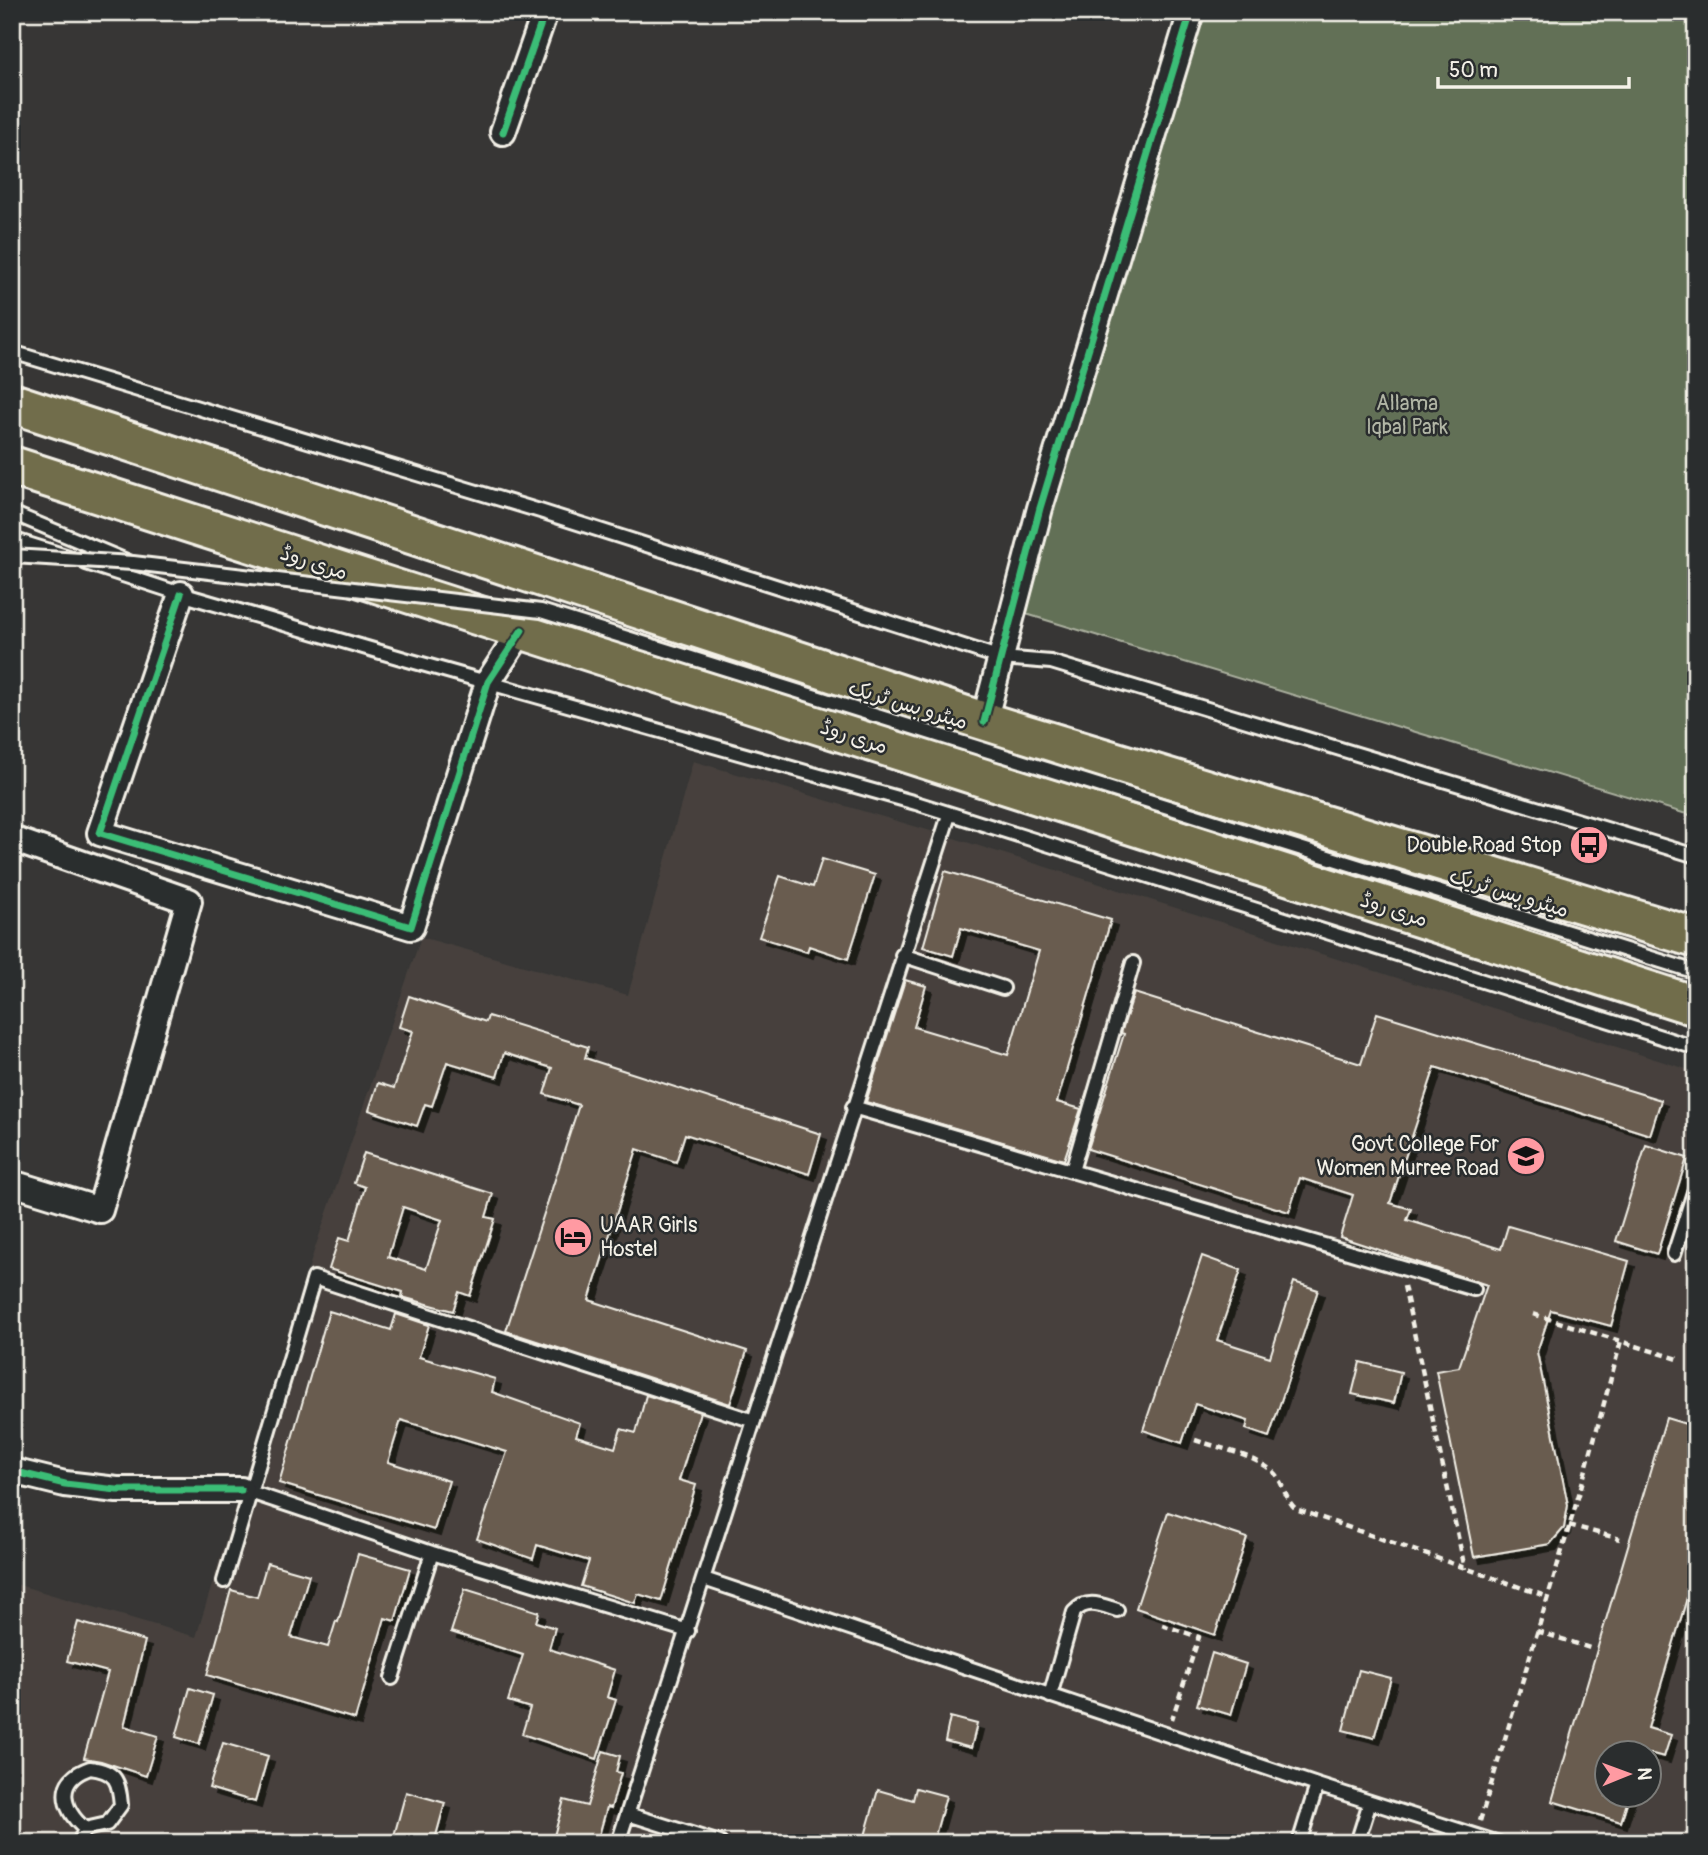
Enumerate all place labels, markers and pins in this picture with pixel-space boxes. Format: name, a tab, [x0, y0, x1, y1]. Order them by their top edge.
bus stop icon: Double Road Stop	[1568, 824, 1610, 866]
place label: Double Road Stop	[1407, 832, 1562, 859]
place label: Govt College For Women Murree Road	[1316, 1131, 1500, 1182]
school or university icon: Govt College For Women Murree Road	[1505, 1135, 1547, 1177]
place label: UAAR Girls Hostel	[600, 1212, 698, 1263]
hotel icon: UAAR Girls Hostel	[552, 1216, 594, 1258]

